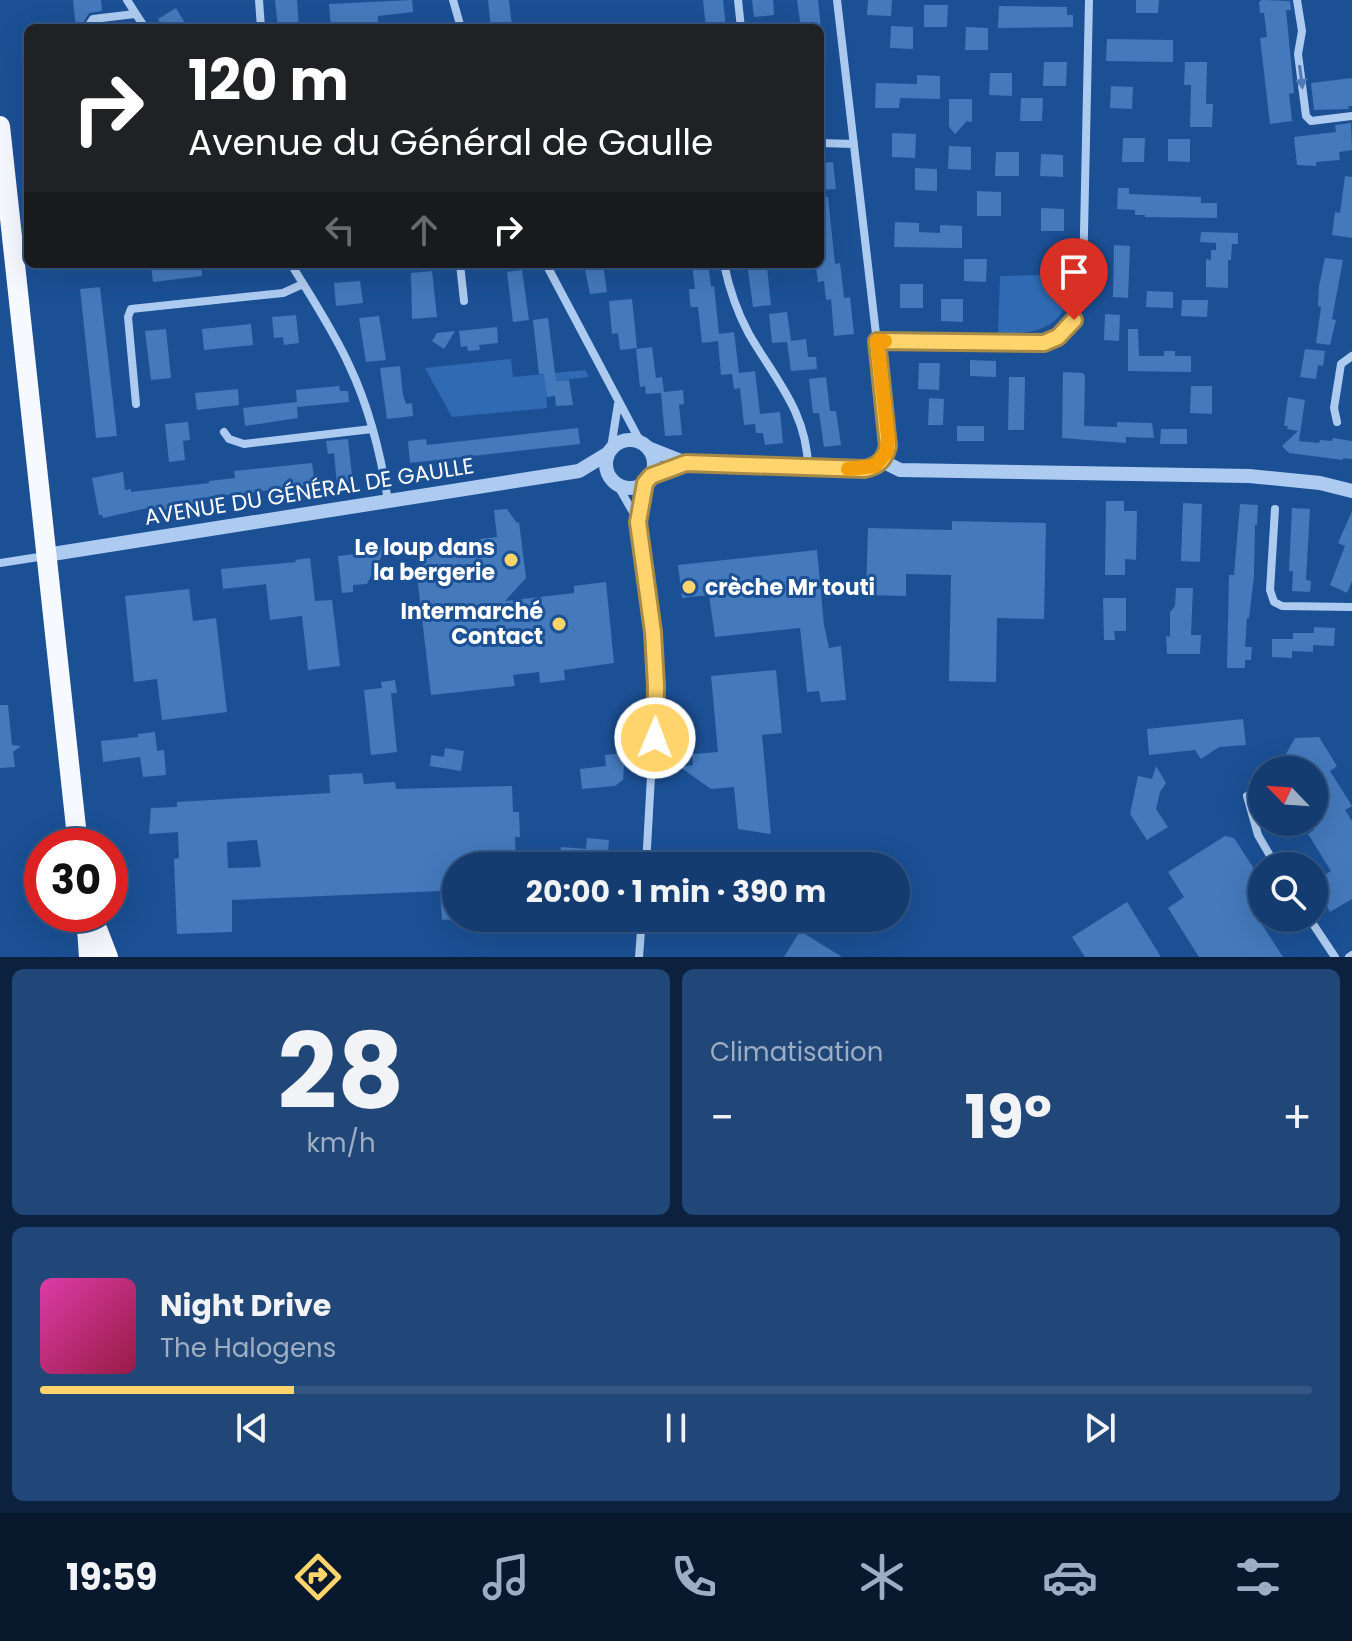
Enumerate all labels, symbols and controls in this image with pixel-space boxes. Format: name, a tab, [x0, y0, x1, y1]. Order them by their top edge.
text: 120 m	[188, 41, 349, 120]
icon: right	[56, 56, 160, 160]
one-way arrow	[1295, 65, 1308, 90]
text: Avenue du Général de Gaulle	[188, 117, 713, 168]
icon: left	[318, 208, 362, 252]
icon: ahead	[402, 208, 446, 252]
icon: right	[486, 208, 530, 252]
pin	[1040, 238, 1108, 320]
icon: arrive	[1052, 250, 1096, 294]
street label: AVENUE DU GÉNÉRAL DE GAULLE	[142, 450, 476, 533]
place label: Le loup dans la bergerie	[354, 532, 495, 588]
marker: Le loup dans la bergerie	[502, 551, 520, 569]
place label: crèche Mr touti	[705, 572, 875, 603]
marker: crèche Mr touti	[680, 578, 698, 596]
place label: Intermarché Contact	[400, 596, 543, 652]
marker: Intermarché Contact	[550, 615, 568, 633]
position arrow	[613, 696, 697, 780]
north arrow	[1248, 756, 1328, 836]
map controls	[1248, 756, 1328, 932]
speed limit sign: 30	[24, 828, 128, 932]
button: search	[1248, 852, 1328, 932]
text: 20:00 · 1 min · 390 m	[526, 870, 826, 913]
text: 28	[278, 999, 404, 1144]
text: Climatisation	[710, 1034, 883, 1070]
text: 19°	[964, 1075, 1052, 1159]
text: −	[710, 1087, 734, 1148]
text: +	[1282, 1087, 1312, 1148]
text: km/h	[306, 1125, 376, 1161]
text: Night Drive	[160, 1284, 331, 1327]
text: The Halogens	[160, 1330, 336, 1366]
icon: previous	[230, 1406, 274, 1450]
icon: pause	[654, 1406, 698, 1450]
icon: next	[1078, 1406, 1122, 1450]
icon: directions	[290, 1549, 346, 1605]
icon: music	[478, 1549, 534, 1605]
icon: phone	[666, 1549, 722, 1605]
icon: climate	[854, 1549, 910, 1605]
icon: car	[1042, 1549, 1098, 1605]
icon: filters	[1230, 1549, 1286, 1605]
text: 19:59	[66, 1552, 157, 1603]

